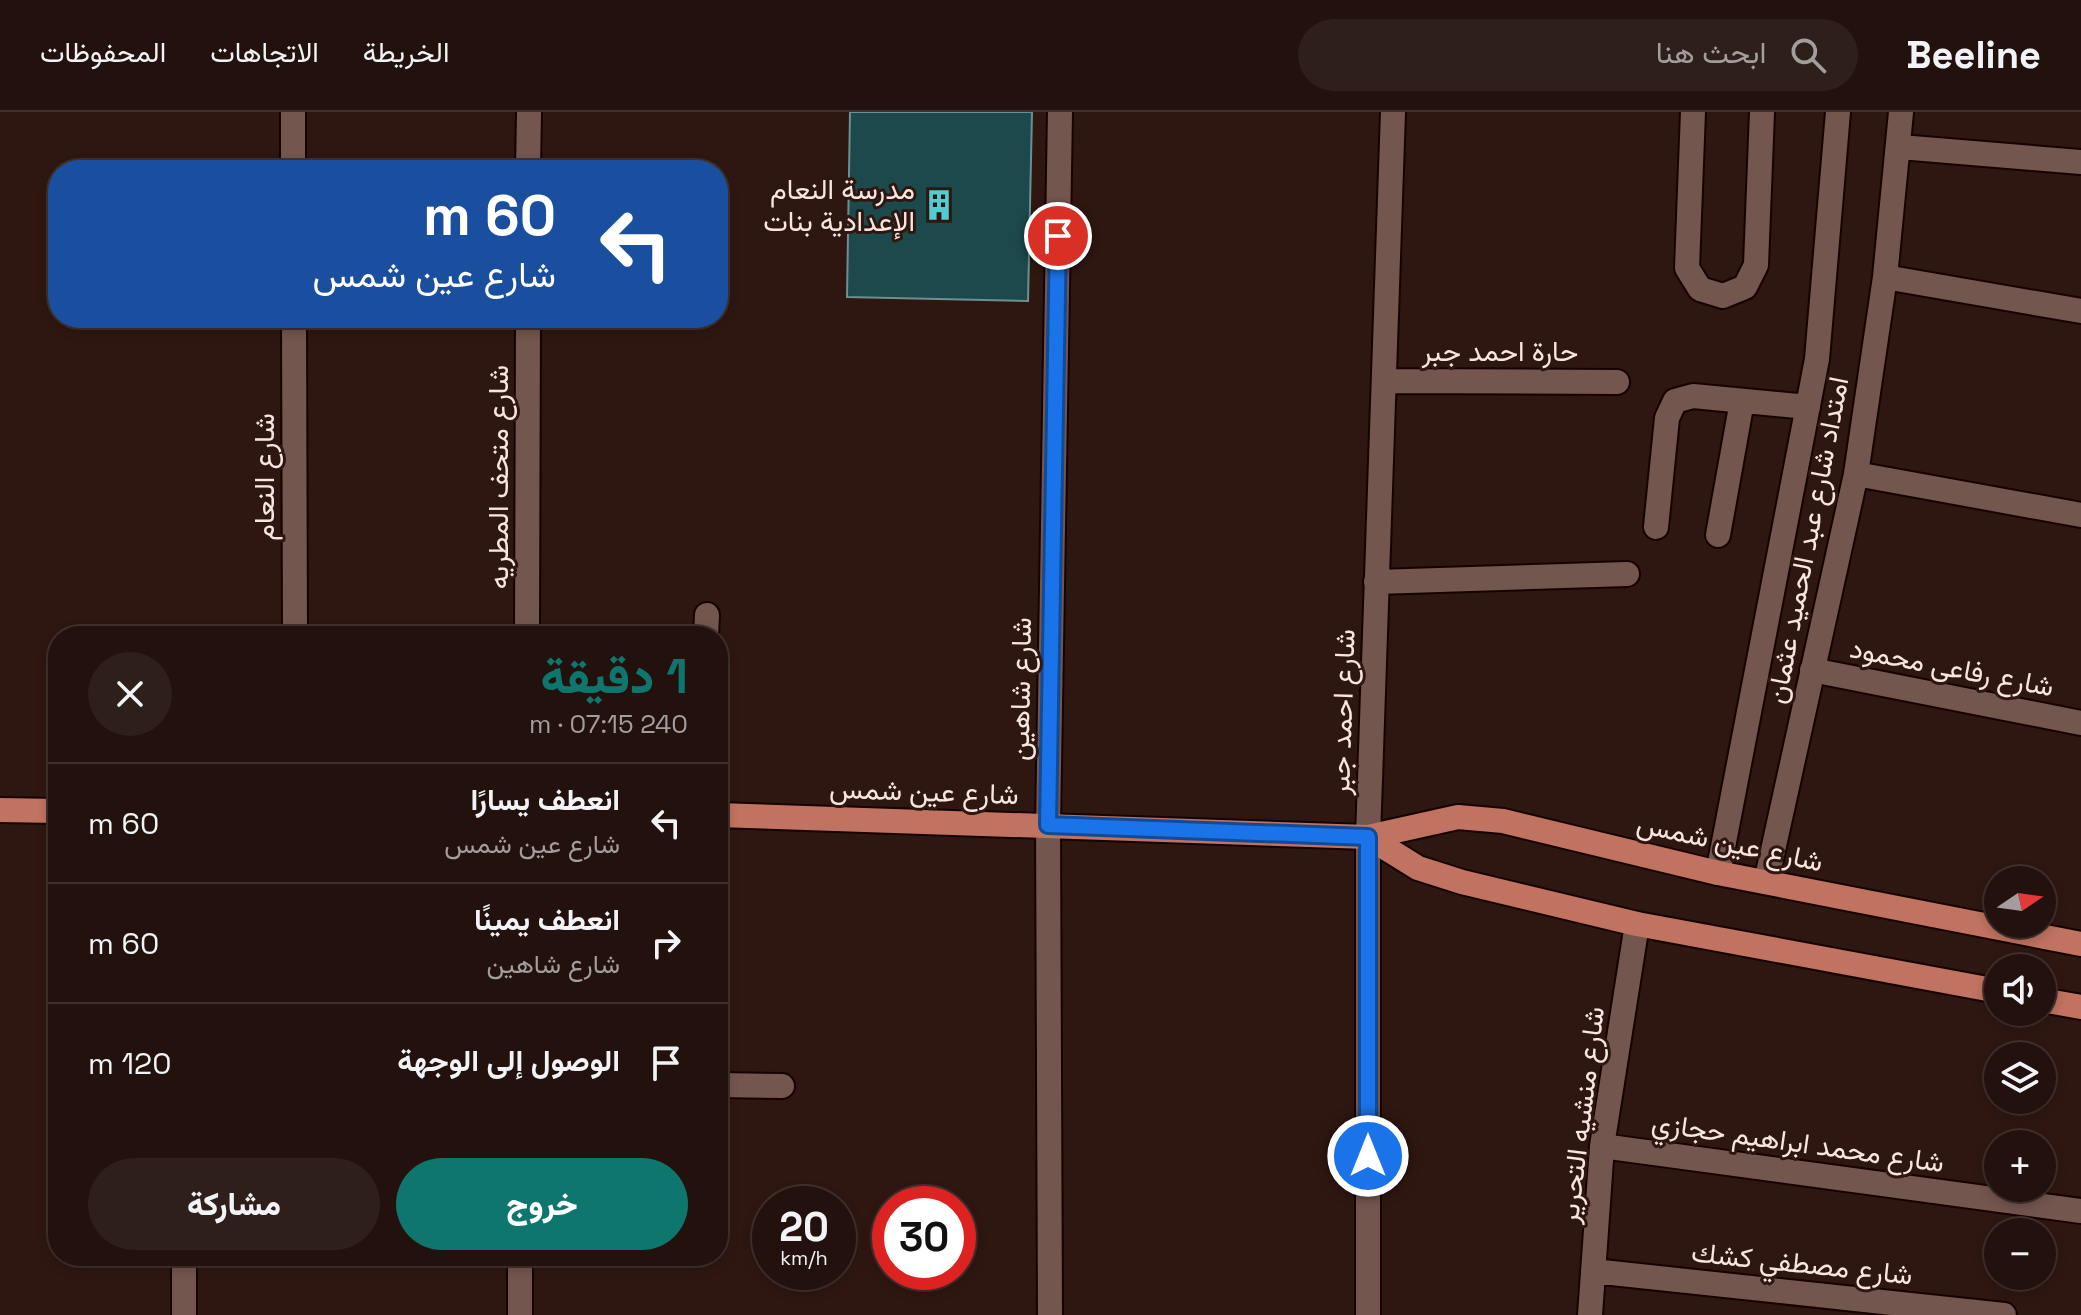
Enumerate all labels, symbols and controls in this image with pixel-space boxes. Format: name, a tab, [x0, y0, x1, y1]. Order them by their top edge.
search box	[1298, 19, 1858, 91]
text: Beeline	[1906, 31, 2041, 79]
text: ابحث هنا	[1656, 33, 1766, 72]
icon: search	[1786, 33, 1830, 77]
text: المحفوظات	[40, 34, 166, 70]
text: الاتجاهات	[210, 34, 319, 70]
text: الخريطة	[363, 34, 449, 70]
place label: مدرسة النعام الإعدادية بنات	[763, 171, 915, 240]
text: 60 m	[423, 180, 556, 251]
building icon: مدرسة النعام الإعدادية بنات	[922, 188, 956, 222]
icon: left	[584, 192, 688, 296]
pin	[1024, 202, 1092, 270]
icon: arrive	[1036, 214, 1080, 258]
text: شارع عين شمس	[313, 252, 556, 298]
street label: حارة احمد جبر	[1421, 333, 1578, 369]
street label: شارع متحف المطريه	[480, 365, 517, 589]
street label: امتداد شارع عبد الحميد عثمان	[1758, 373, 1857, 707]
street label: شارع النعام	[246, 413, 283, 541]
street label: شارع شاهين	[1001, 617, 1040, 761]
street label: شارع احمد جبر	[1321, 628, 1364, 797]
street label: شارع رفاعى محمود	[1847, 630, 2057, 705]
text: 1 دقيقة	[540, 646, 688, 707]
button: close	[88, 652, 172, 736]
text: 240 m · 07:15	[529, 707, 688, 741]
street label: شارع عين شمس	[829, 770, 1019, 813]
text: انعطف يسارًا	[470, 780, 620, 819]
icon: left	[644, 801, 688, 845]
text: 60 m	[88, 804, 159, 843]
street label: شارع عين شمس	[1633, 805, 1826, 880]
text: شارع عين شمس	[444, 827, 620, 861]
north arrow	[1984, 866, 2056, 938]
map controls	[1984, 866, 2056, 1290]
text: انعطف يمينًا	[474, 900, 620, 939]
icon: right	[644, 921, 688, 965]
text: 60 m	[88, 924, 159, 963]
text: شارع شاهين	[487, 947, 620, 981]
button: sound	[1984, 954, 2056, 1026]
street label: شارع منشيه التحرير	[1550, 1004, 1613, 1227]
text: الوصول إلى الوجهة	[397, 1041, 620, 1080]
icon: arrive	[644, 1041, 688, 1085]
button: layers	[1984, 1042, 2056, 1114]
text: 120 m	[88, 1044, 171, 1083]
street label: شارع محمد ابراهيم حجازي	[1649, 1104, 1947, 1185]
position arrow	[1326, 1114, 1410, 1198]
button: +	[1984, 1130, 2056, 1202]
button: مشاركة	[88, 1158, 380, 1250]
button: خروج	[396, 1158, 688, 1250]
speed limit sign: 30	[872, 1186, 976, 1290]
text: 20	[779, 1202, 829, 1253]
button: −	[1984, 1218, 2056, 1290]
street label: شارع مصطفي كشك	[1689, 1233, 1914, 1297]
text: km/h	[780, 1245, 828, 1271]

